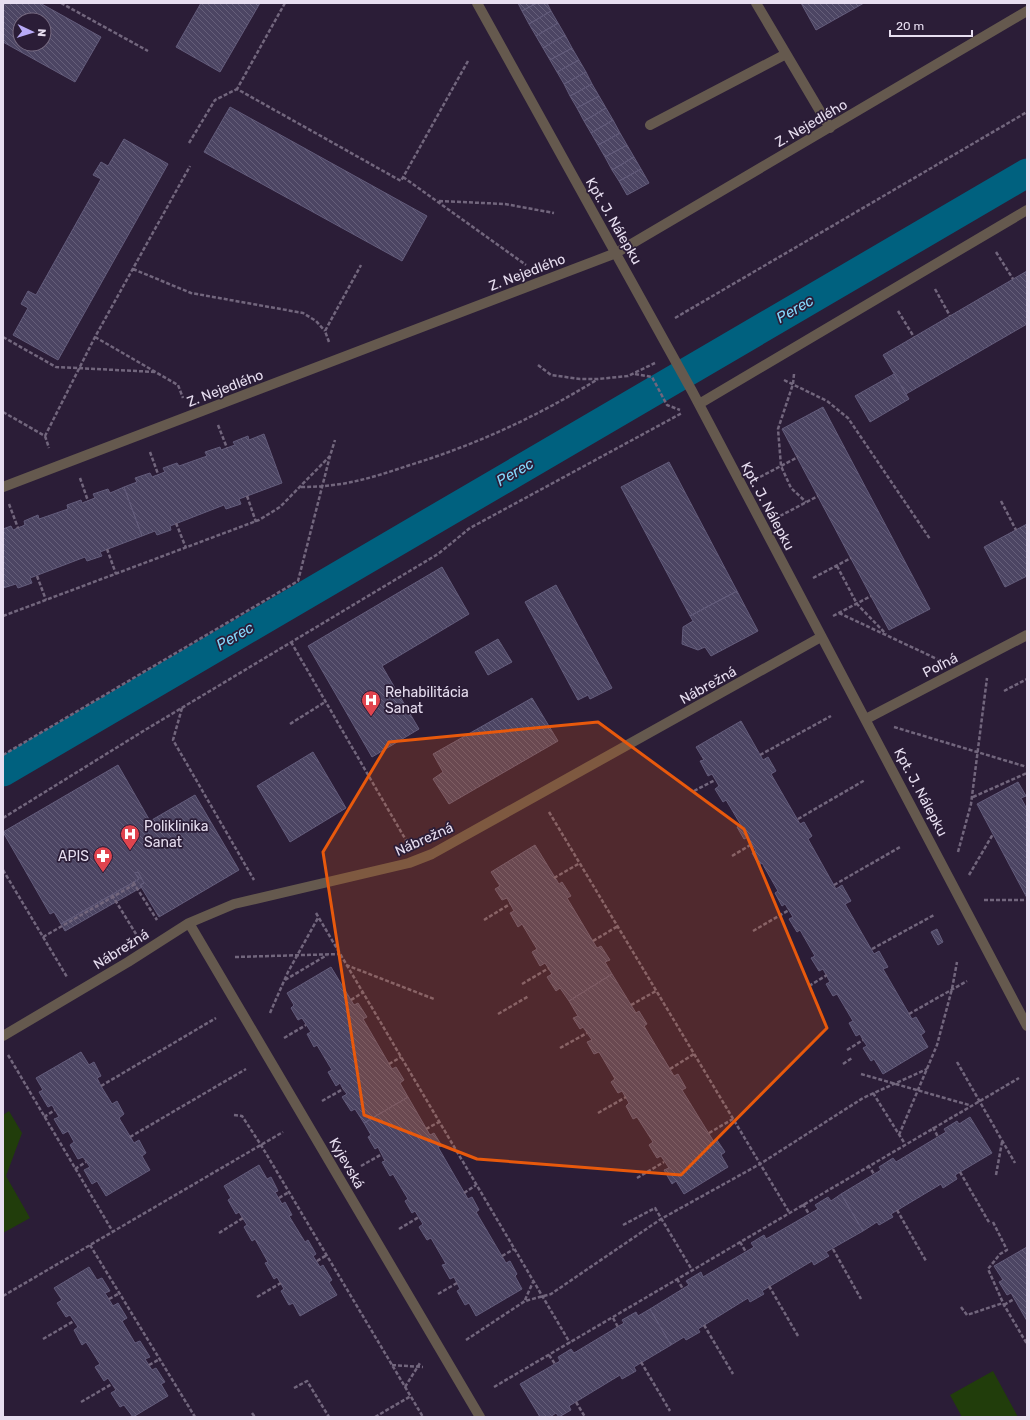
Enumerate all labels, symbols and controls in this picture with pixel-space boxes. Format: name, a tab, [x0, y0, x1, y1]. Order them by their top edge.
north arrow	[12, 12, 52, 52]
scale bar	[890, 12, 972, 38]
text: 20 m	[896, 19, 924, 33]
text: N	[35, 28, 48, 37]
street label: Z. Nejedlého	[772, 96, 850, 151]
street label: Kpt. J. Nálepku	[582, 175, 645, 268]
street label: Z. Nejedlého	[487, 250, 568, 295]
water label: Perec	[773, 291, 817, 327]
street label: Z. Nejedlého	[185, 366, 266, 411]
water label: Perec	[493, 454, 537, 490]
street label: Kpt. J. Nálepku	[737, 459, 798, 553]
water label: Perec	[213, 618, 257, 654]
street label: Poľná	[920, 649, 961, 681]
street label: Nábrežná	[677, 663, 740, 708]
place label: Rehabilitácia Sanat	[385, 684, 469, 717]
hospital icon: Rehabilitácia Sanat	[360, 689, 382, 717]
street label: Kpt. J. Nálepku	[890, 745, 951, 839]
place label: Poliklinika Sanat	[144, 818, 208, 851]
street label: Nábrežná	[392, 819, 456, 860]
hospital icon: Poliklinika Sanat	[119, 823, 141, 851]
pharmacy icon: APIS	[92, 845, 114, 873]
place label: APIS	[58, 848, 89, 865]
street label: Nábrežná	[90, 926, 152, 973]
street label: Kyjevská	[325, 1135, 368, 1192]

